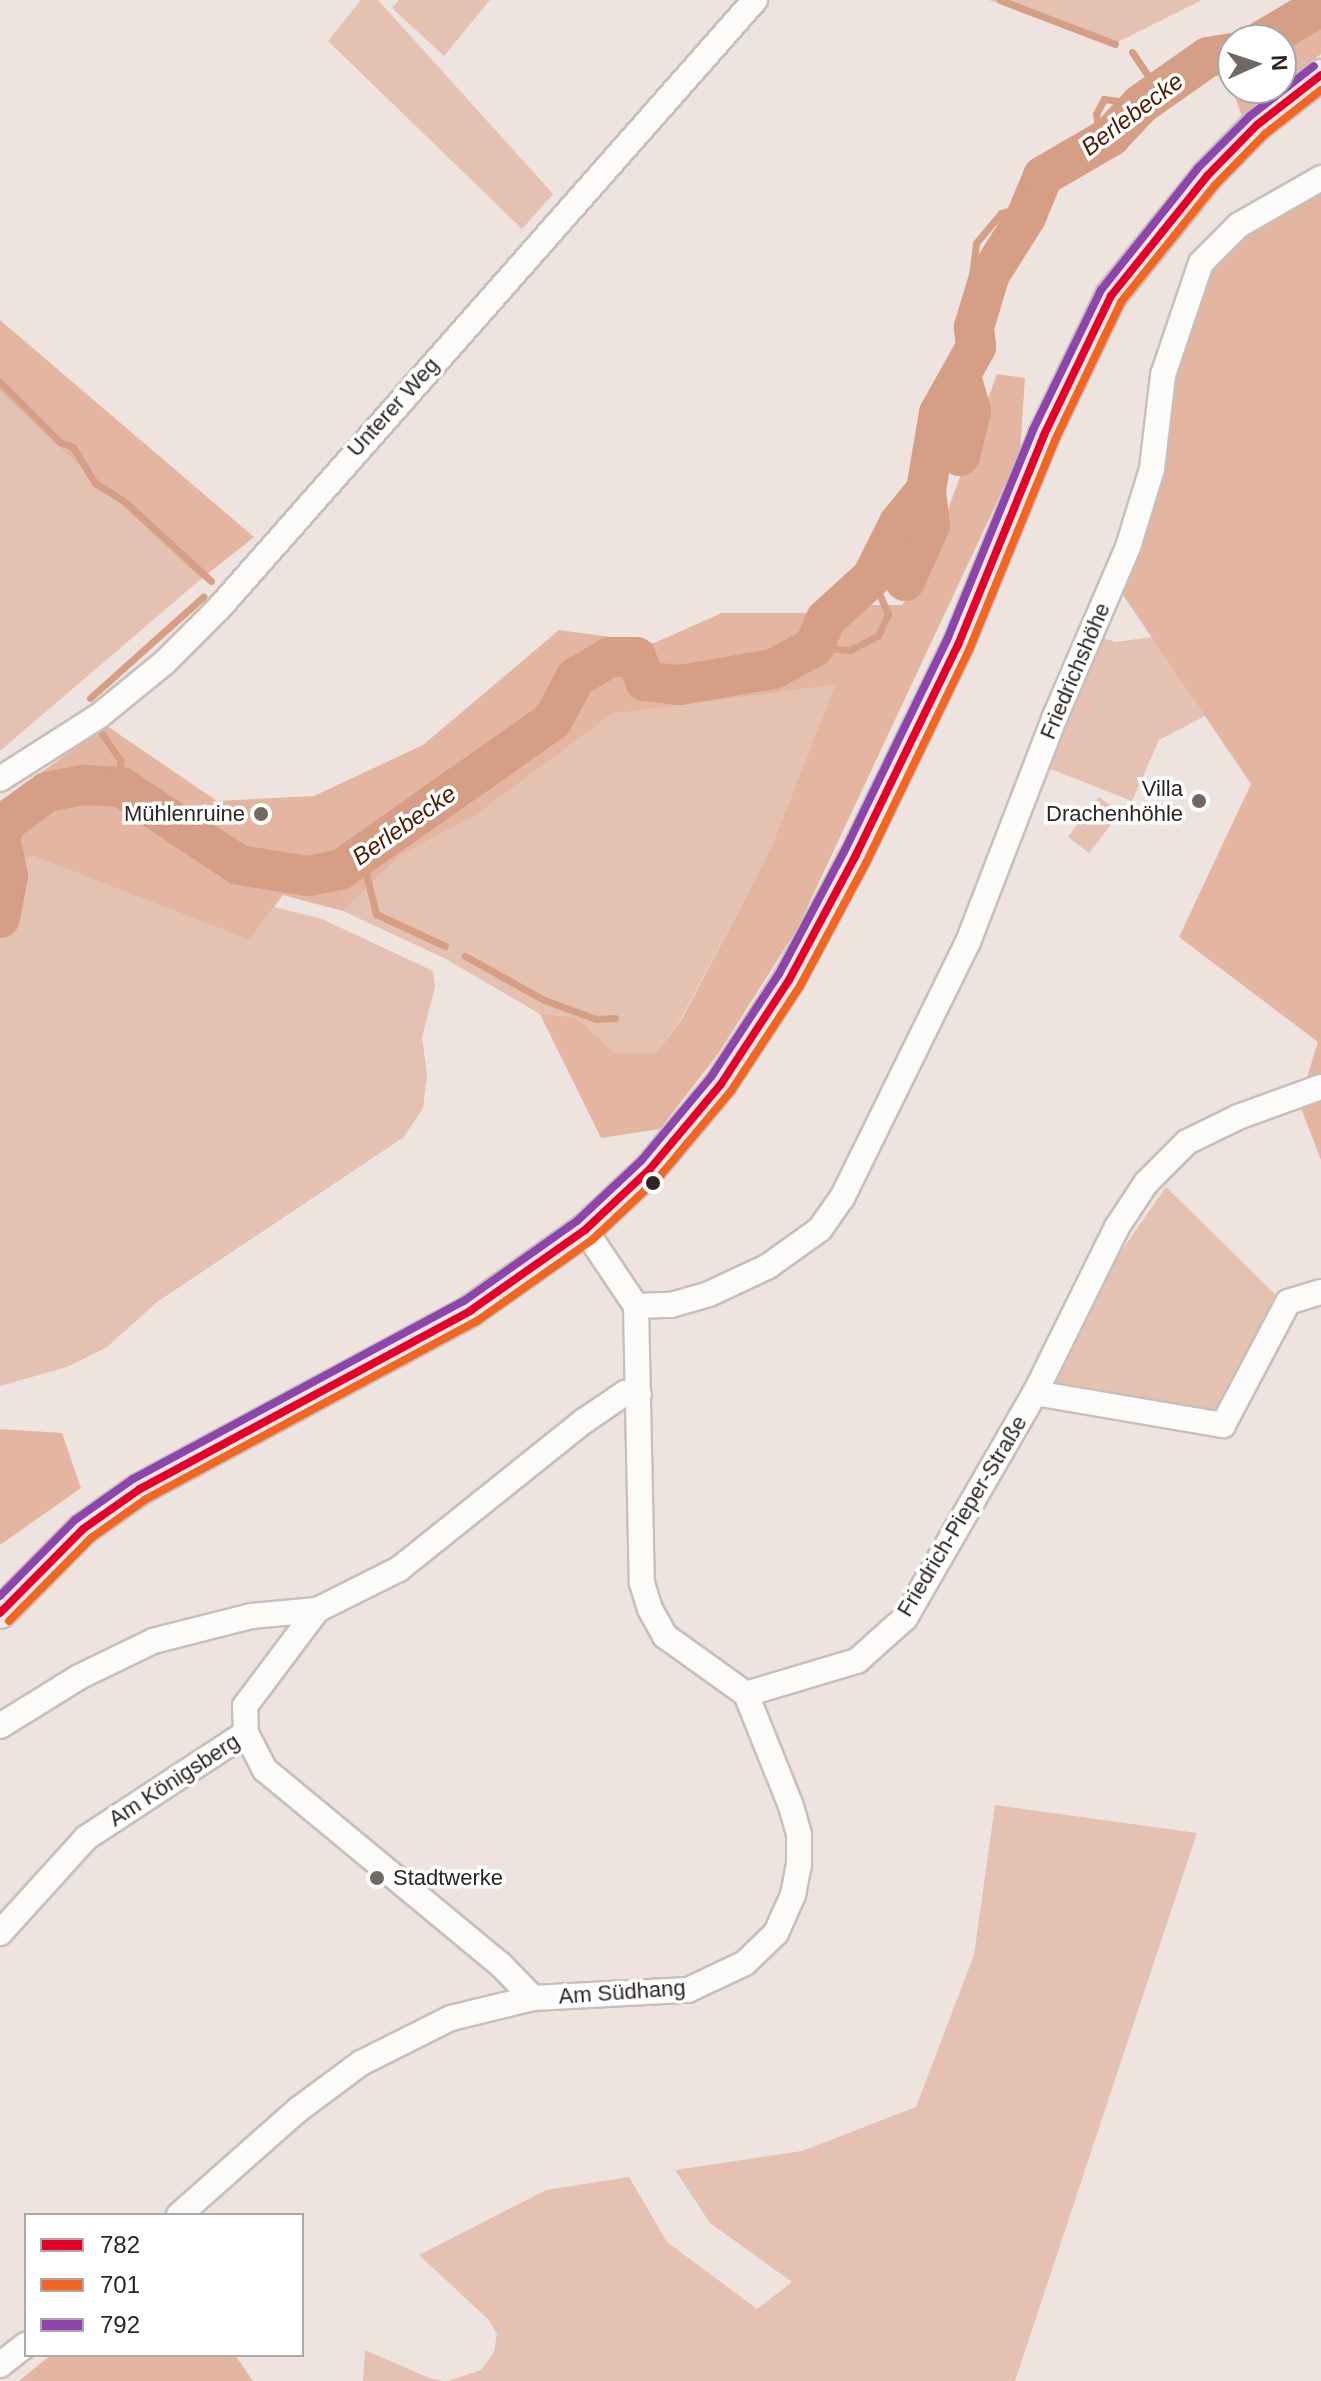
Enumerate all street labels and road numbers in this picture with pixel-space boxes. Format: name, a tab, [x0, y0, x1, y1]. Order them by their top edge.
street label: Unterer Weg	[342, 352, 444, 462]
street label: Friedrichshöhe	[1034, 599, 1116, 743]
street label: Friedrich-Pieper-Straße	[891, 1411, 1033, 1621]
street label: Am Königsberg	[104, 1728, 244, 1832]
street label: Am Südhang	[558, 1974, 686, 2010]

